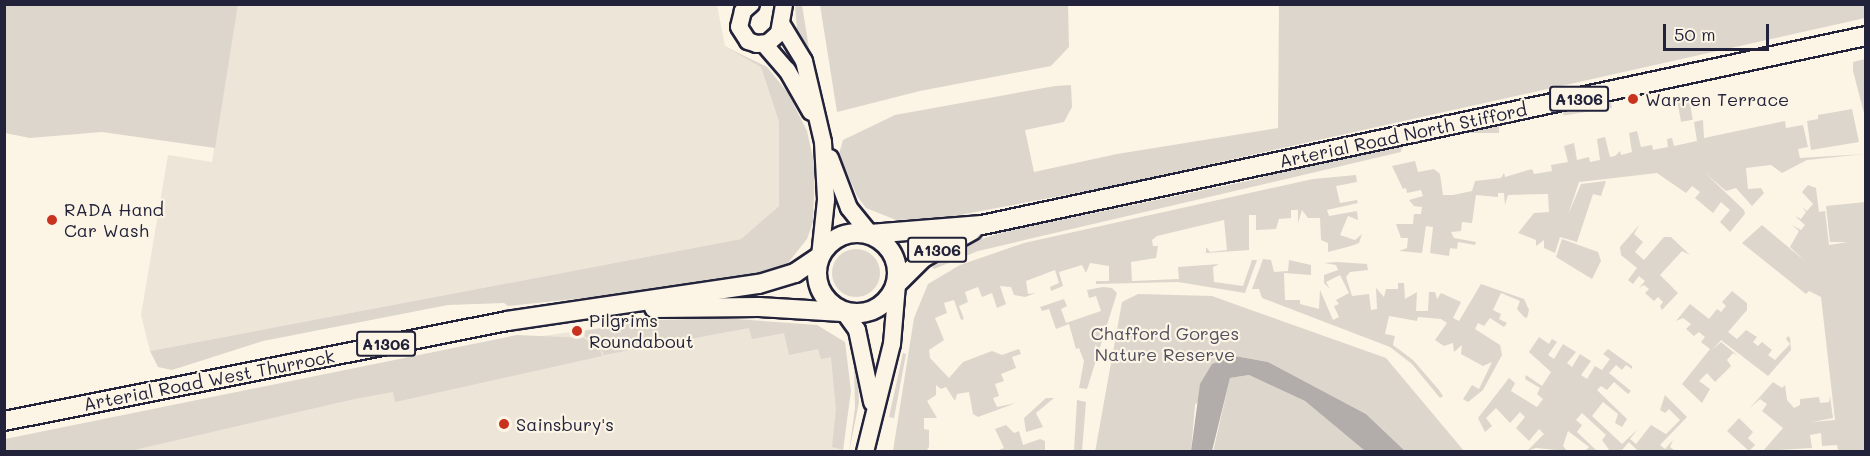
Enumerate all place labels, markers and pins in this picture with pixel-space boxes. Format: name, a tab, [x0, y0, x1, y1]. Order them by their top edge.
place label: Warren Terrace	[1645, 88, 1789, 110]
marker: Warren Terrace	[1626, 92, 1640, 106]
place label: RADA Hand Car Wash	[64, 199, 164, 242]
marker: RADA Hand Car Wash	[45, 213, 59, 227]
place label: Pilgrims Roundabout	[589, 310, 694, 352]
marker: Pilgrims Roundabout	[570, 324, 584, 338]
place label: Sainsbury's	[516, 413, 614, 435]
marker: Sainsbury's	[497, 417, 511, 431]

